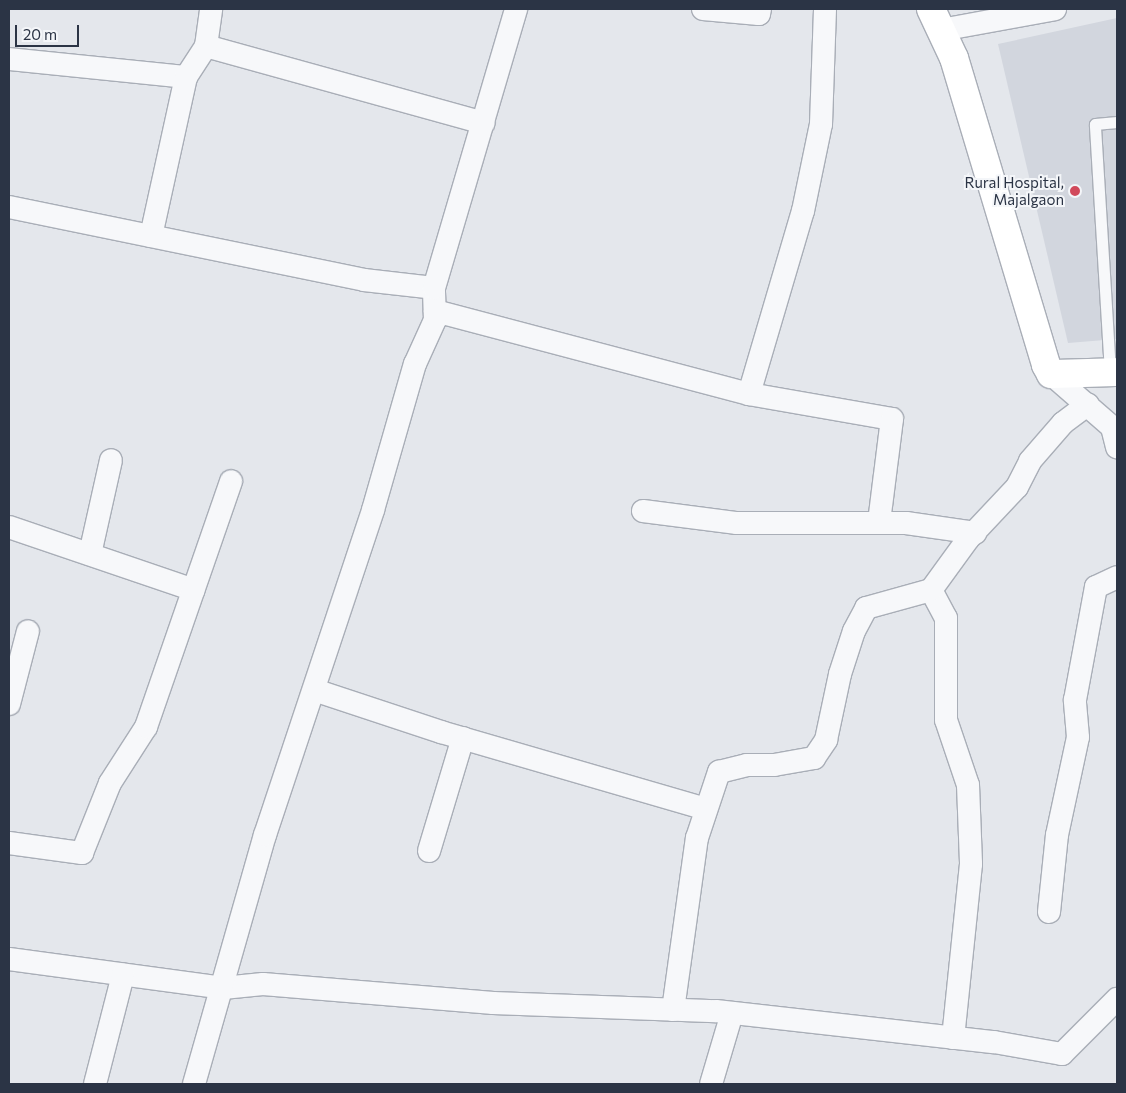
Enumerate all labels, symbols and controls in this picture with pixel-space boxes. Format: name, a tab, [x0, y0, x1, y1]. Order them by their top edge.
scale bar	[18, 15, 81, 47]
text: 20 m	[23, 25, 57, 43]
place label: Rural Hospital, Majalgaon	[964, 173, 1064, 208]
marker: Rural Hospital, Majalgaon	[1068, 184, 1082, 198]

